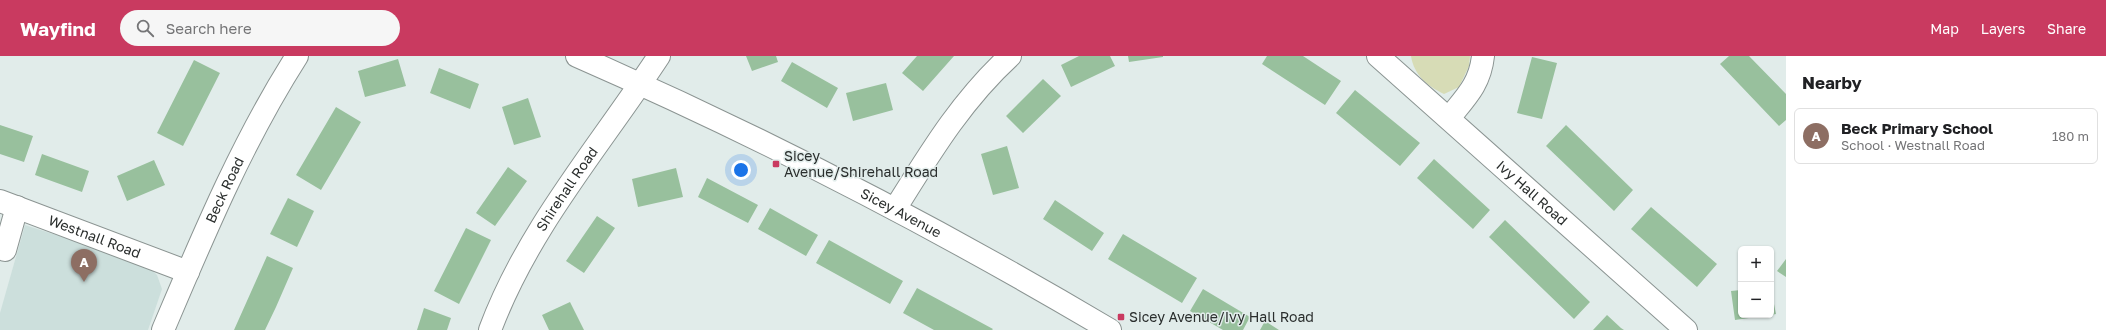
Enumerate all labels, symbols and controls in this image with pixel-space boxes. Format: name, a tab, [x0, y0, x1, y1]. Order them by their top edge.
search box	[120, 10, 400, 46]
text: Wayfind	[20, 17, 96, 40]
icon: search	[134, 17, 156, 39]
text: Search here	[166, 19, 252, 37]
text: Map	[1930, 20, 1959, 37]
text: Layers	[1981, 20, 2025, 37]
text: Share	[2047, 20, 2086, 37]
text: Nearby	[1802, 72, 1862, 93]
text: Beck Primary School	[1841, 119, 1993, 137]
text: A	[1811, 128, 1821, 144]
text: 180 m	[2052, 128, 2089, 144]
text: School · Westnall Road	[1841, 137, 1985, 153]
street label: Shirehall Road	[532, 143, 601, 234]
place label: Sicey Avenue/Shirehall Road	[784, 147, 938, 180]
street label: Beck Road	[201, 154, 247, 225]
street label: Ivy Hall Road	[1493, 156, 1571, 229]
marker: Sicey Avenue/Shirehall Road	[771, 159, 781, 169]
your location	[731, 160, 751, 180]
street label: Sicey Avenue	[858, 184, 945, 241]
street label: Westnall Road	[46, 211, 143, 261]
map controls	[1738, 246, 1774, 318]
button: +	[1738, 246, 1774, 282]
pin: A	[71, 249, 97, 282]
button: −	[1738, 282, 1774, 318]
place label: Sicey Avenue/Ivy Hall Road	[1129, 308, 1314, 325]
marker: Sicey Avenue/Ivy Hall Road	[1116, 312, 1126, 322]

